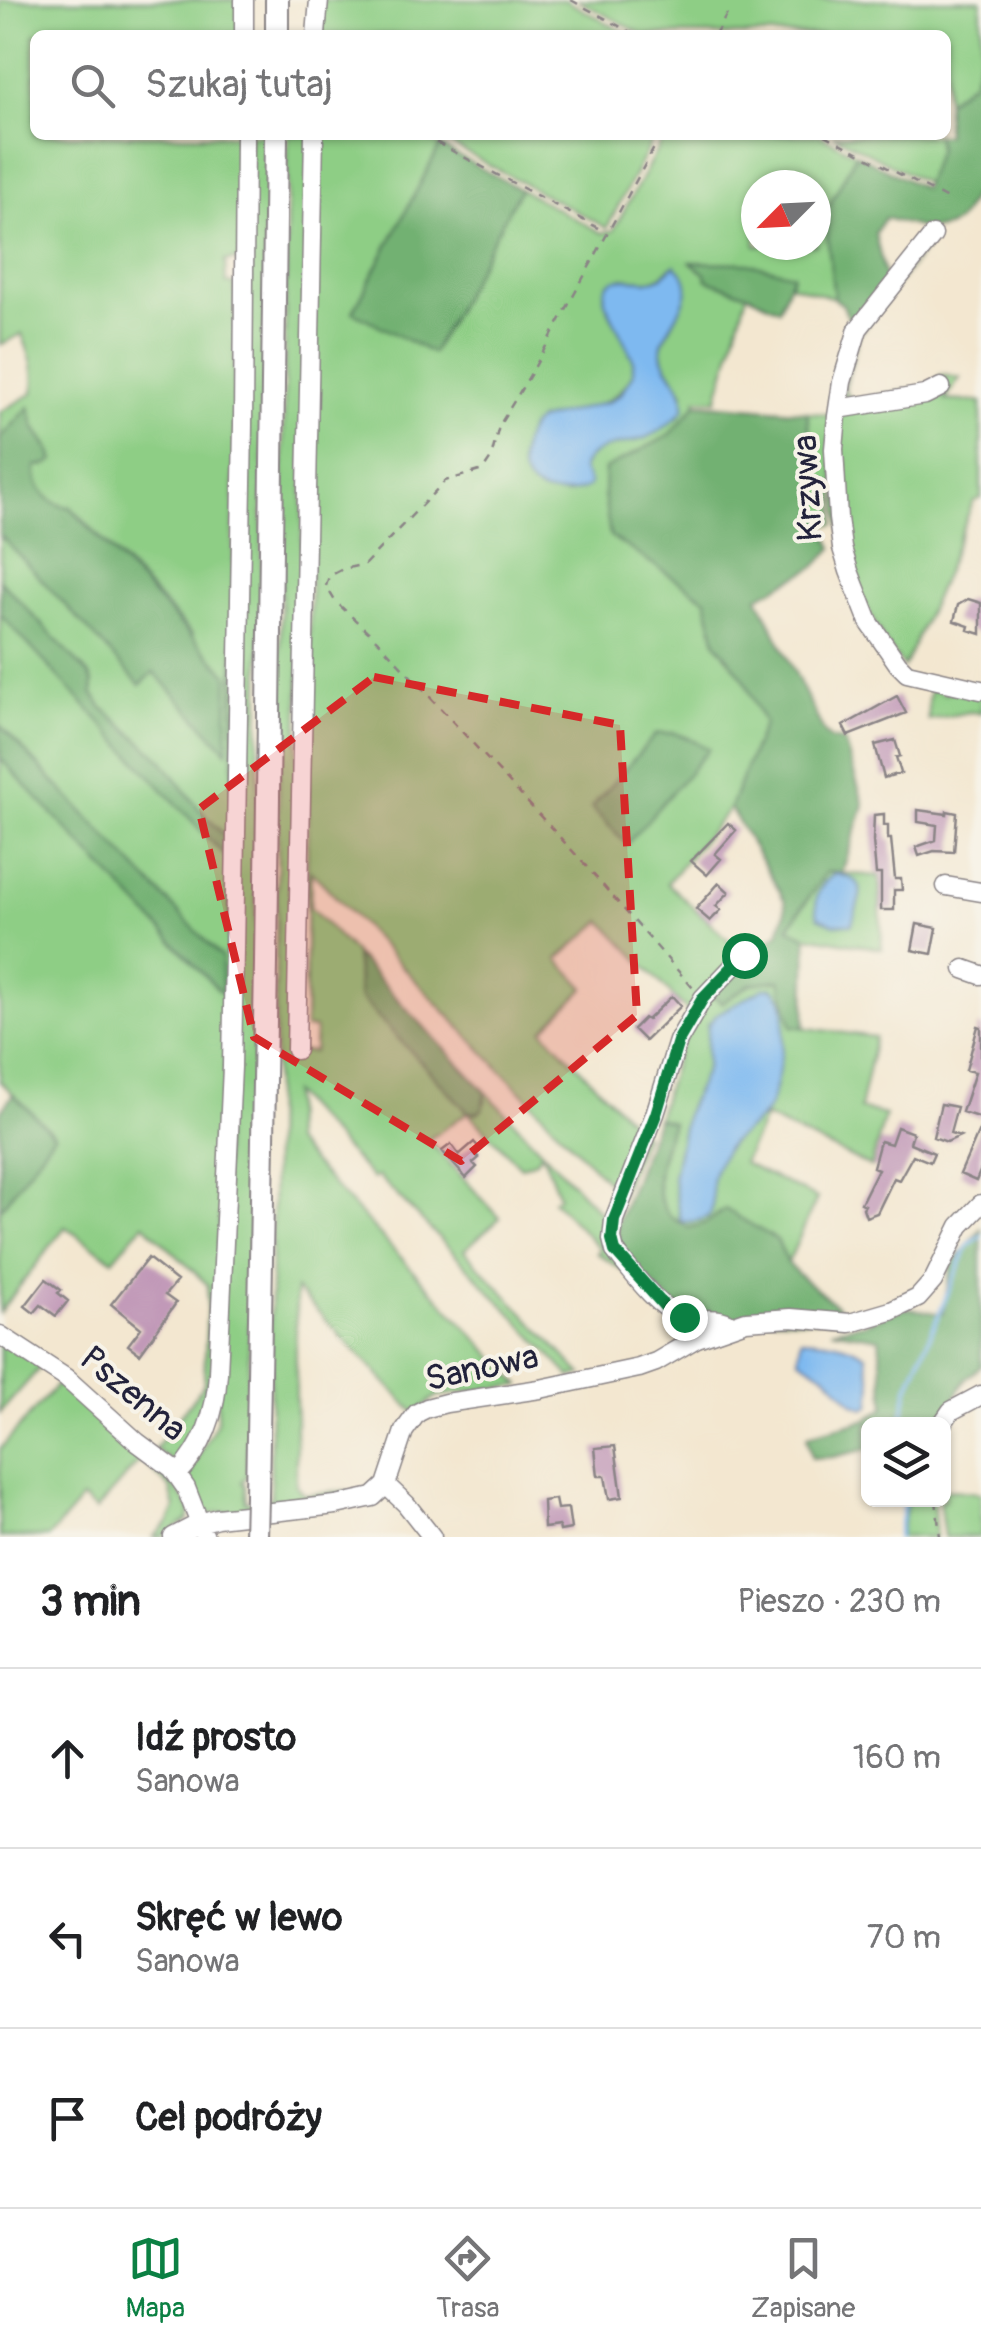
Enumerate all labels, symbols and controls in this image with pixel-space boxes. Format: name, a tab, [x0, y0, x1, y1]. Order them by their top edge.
search box	[30, 30, 951, 140]
icon: search	[65, 58, 120, 113]
text: Szukaj tutaj	[145, 61, 333, 109]
north arrow	[741, 170, 831, 260]
street label: Krzywa	[783, 434, 833, 542]
route start	[722, 933, 768, 979]
route end	[662, 1295, 708, 1341]
street label: Sanowa	[421, 1335, 543, 1401]
street label: Pszenna	[71, 1337, 195, 1451]
map controls	[861, 1417, 951, 1507]
button: layers	[861, 1417, 951, 1507]
text: 3 min	[40, 1576, 141, 1628]
text: Pieszo · 230 m	[737, 1582, 941, 1622]
text: Idź prosto	[135, 1714, 296, 1762]
icon: ahead	[40, 1731, 95, 1786]
text: 160 m	[853, 1738, 941, 1778]
text: Sanowa	[135, 1762, 240, 1802]
text: Skręć w lewo	[135, 1894, 343, 1942]
icon: left	[40, 1911, 95, 1966]
text: 70 m	[867, 1918, 941, 1958]
text: Sanowa	[135, 1942, 240, 1982]
icon: arrive	[40, 2091, 95, 2146]
text: Cel podróży	[135, 2094, 322, 2142]
tab: Mapa	[126, 2231, 185, 2326]
tab: Trasa	[436, 2231, 499, 2326]
tab: Zapisane	[751, 2231, 855, 2326]

